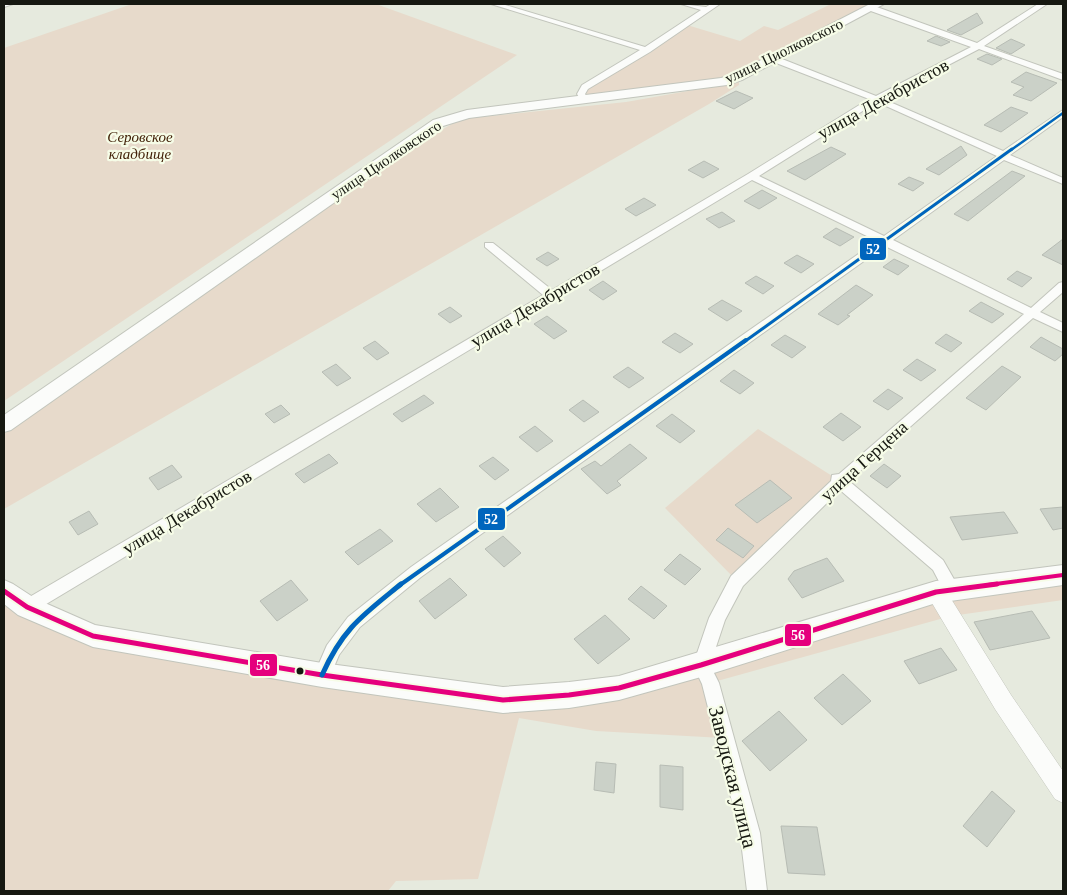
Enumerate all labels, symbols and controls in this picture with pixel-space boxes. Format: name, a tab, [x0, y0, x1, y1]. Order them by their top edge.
street label: улица Циолковского	[722, 15, 846, 87]
street label: улица Декабристов	[814, 55, 952, 143]
street label: улица Циолковского	[328, 117, 444, 203]
park label: Серовское кладбище	[107, 129, 173, 162]
line badge: 52	[859, 237, 887, 261]
text: 52	[866, 242, 880, 257]
street label: улица Декабристов	[467, 259, 603, 351]
street label: улица Герцена	[816, 417, 912, 505]
street label: улица Декабристов	[119, 466, 255, 558]
line badge: 52	[477, 507, 506, 531]
text: 52	[484, 512, 498, 527]
line badge: 56	[784, 623, 812, 647]
text: 56	[791, 628, 805, 643]
line badge: 56	[249, 653, 278, 677]
text: 56	[256, 658, 270, 673]
unlabelled marker	[295, 666, 305, 676]
street label: Заводская улица	[704, 704, 762, 851]

